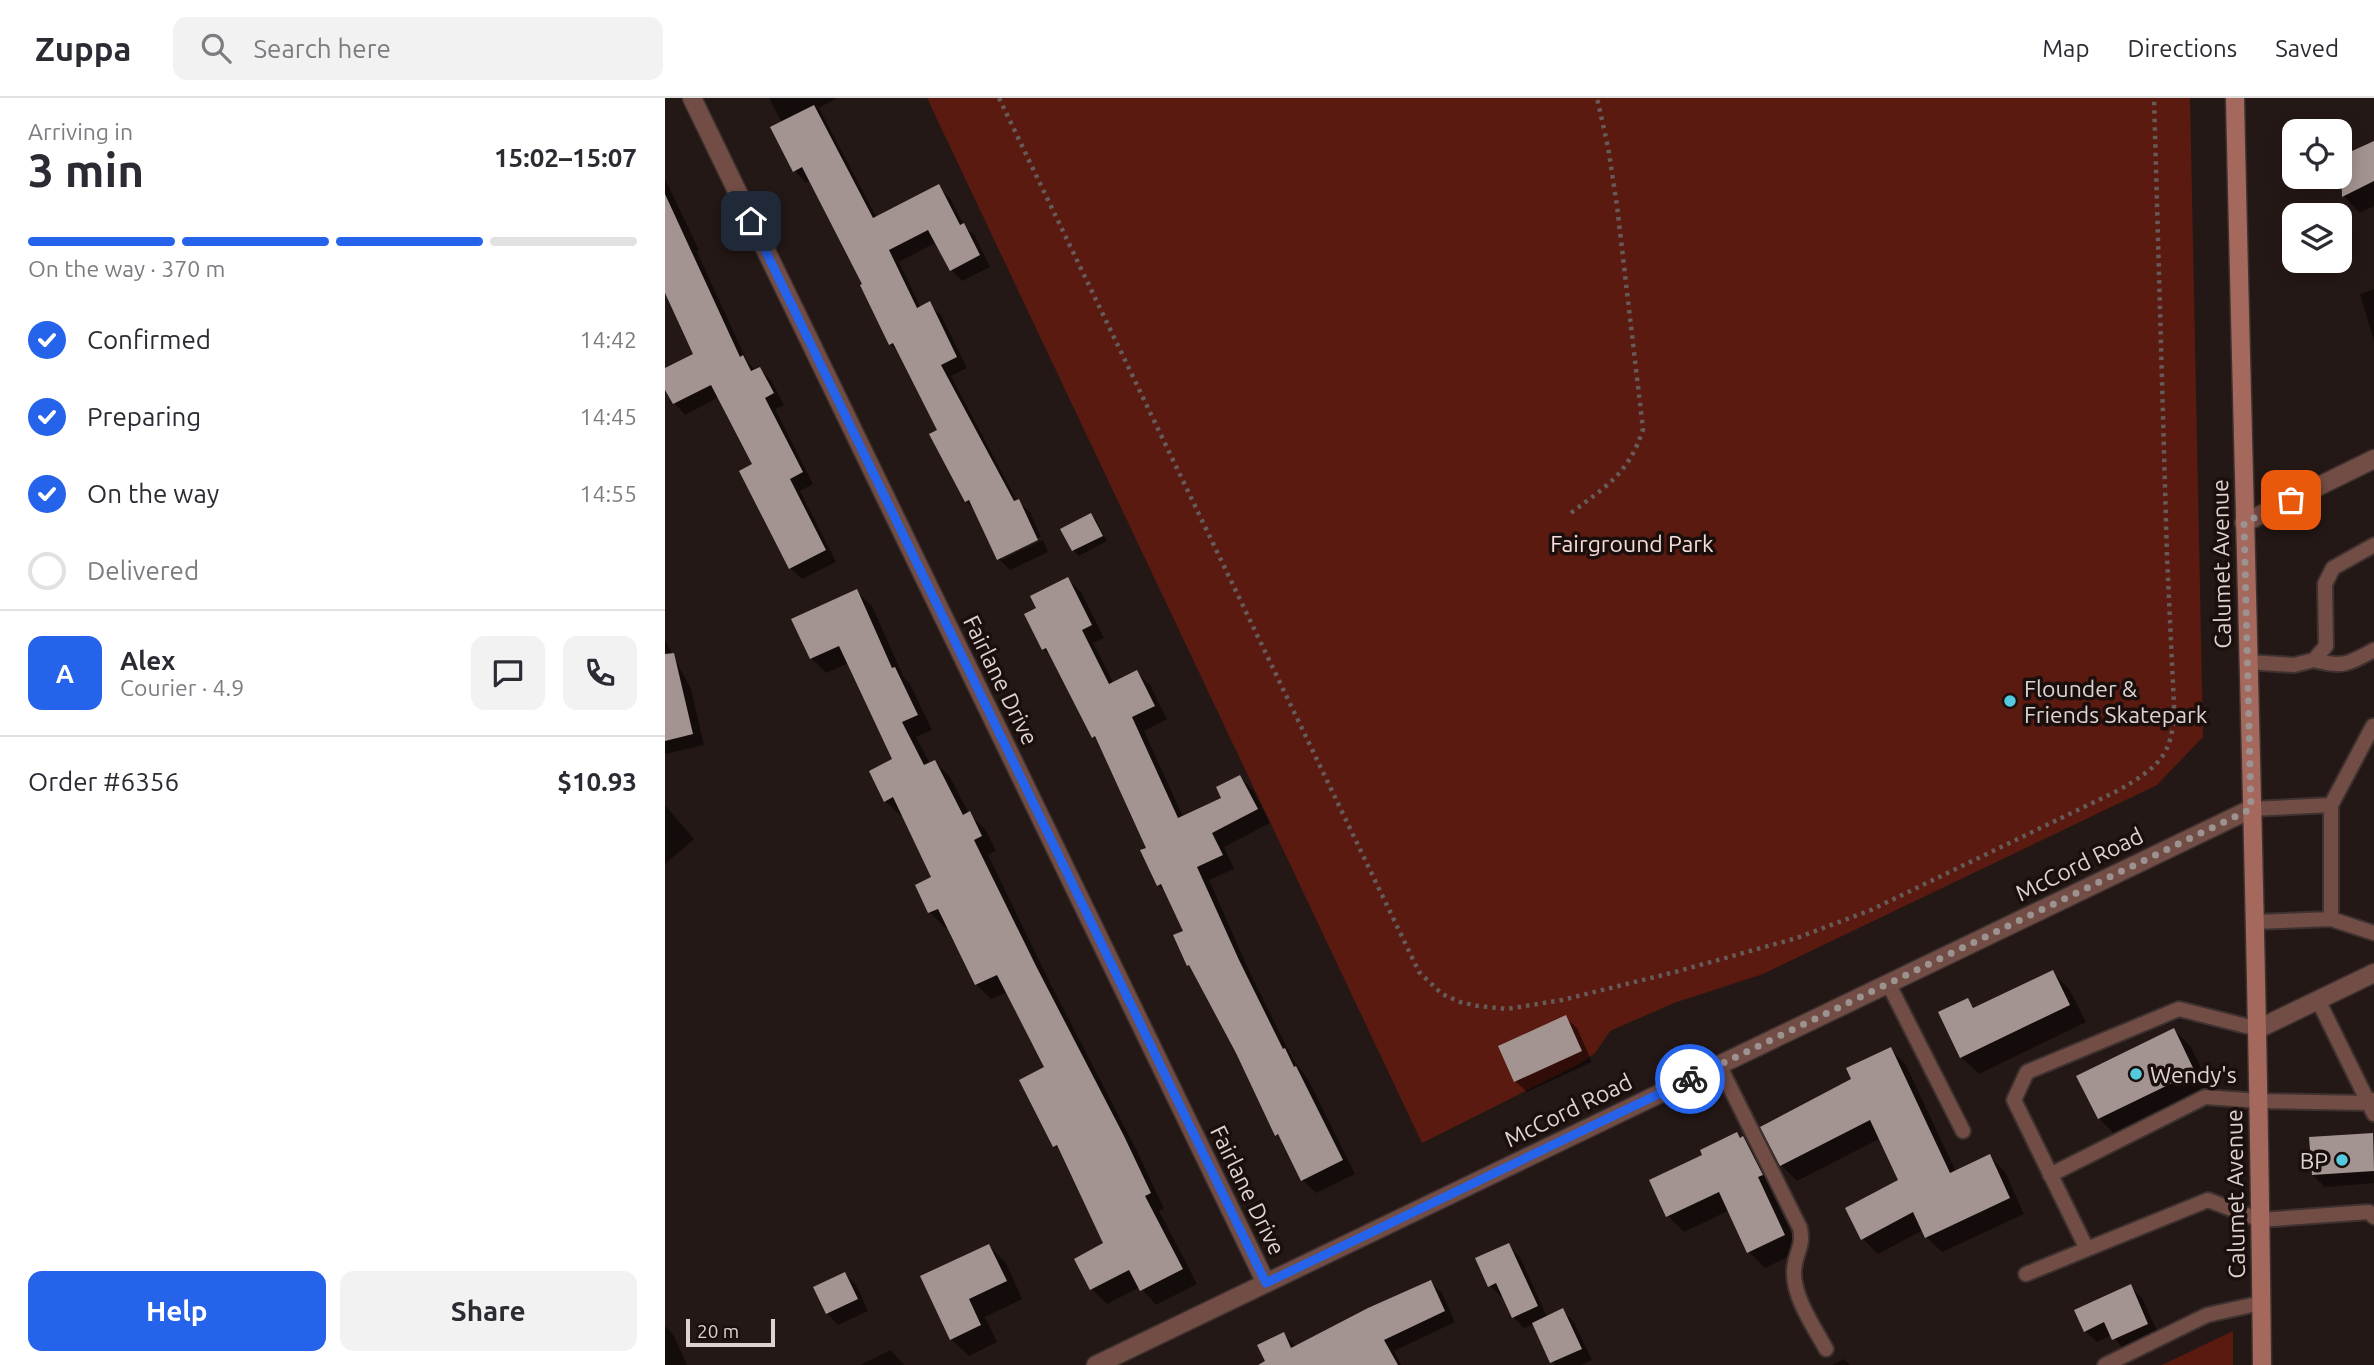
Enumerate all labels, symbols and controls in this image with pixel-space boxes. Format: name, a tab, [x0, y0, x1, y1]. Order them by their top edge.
search box	[173, 17, 663, 80]
icon: search	[197, 29, 235, 67]
text: Zuppa	[35, 30, 131, 67]
text: Search here	[253, 34, 391, 63]
text: Map	[2042, 35, 2089, 62]
text: Directions	[2127, 35, 2237, 62]
text: Saved	[2275, 35, 2339, 62]
text: Arriving in	[28, 119, 133, 144]
map controls	[2282, 119, 2352, 273]
button: locate	[2282, 119, 2352, 189]
text: 15:02–15:07	[494, 143, 637, 172]
text: 3 min	[28, 144, 144, 196]
pin	[721, 191, 781, 251]
icon: home	[732, 202, 770, 240]
button: layers	[2282, 203, 2352, 273]
text: On the way · 370 m	[28, 256, 225, 281]
icon: check	[28, 321, 66, 359]
text: Confirmed	[87, 325, 211, 354]
text: 14:42	[579, 327, 637, 352]
icon: check	[28, 398, 66, 436]
text: Preparing	[87, 402, 201, 431]
text: 14:45	[579, 404, 637, 429]
pin	[2261, 470, 2321, 530]
icon: check	[28, 475, 66, 513]
text: On the way	[87, 479, 219, 508]
street label: Calumet Avenue	[2207, 479, 2235, 649]
text: 14:55	[579, 481, 637, 506]
icon: bag	[2272, 481, 2310, 519]
park label: Fairground Park	[1550, 531, 1714, 556]
text: Delivered	[87, 556, 199, 585]
street label: Fairlane Drive	[959, 611, 1043, 749]
button: chat	[471, 636, 545, 710]
button: phone	[563, 636, 637, 710]
text: Alex	[120, 646, 175, 675]
text: A	[56, 659, 74, 688]
text: Courier · 4.9	[120, 675, 244, 700]
place label: Flounder & Friends Skatepark	[2024, 676, 2208, 727]
marker: Flounder & Friends Skatepark	[2002, 693, 2018, 709]
text: Order #6356	[28, 767, 179, 796]
text: $10.93	[557, 767, 637, 796]
street label: McCord Road	[2011, 822, 2147, 906]
courier	[1655, 1044, 1725, 1114]
icon: bike	[1671, 1060, 1709, 1098]
place label: Wendy's	[2150, 1062, 2237, 1087]
marker: Wendy's	[2128, 1066, 2144, 1082]
street label: McCord Road	[1500, 1068, 1636, 1152]
street label: Calumet Avenue	[2221, 1109, 2249, 1279]
street label: Fairlane Drive	[1206, 1121, 1290, 1259]
place label: BP	[2300, 1148, 2328, 1173]
marker: BP	[2334, 1152, 2350, 1168]
button: Help	[28, 1271, 326, 1351]
button: Share	[340, 1271, 637, 1351]
scale bar	[686, 1316, 775, 1348]
text: 20 m	[697, 1320, 739, 1342]

